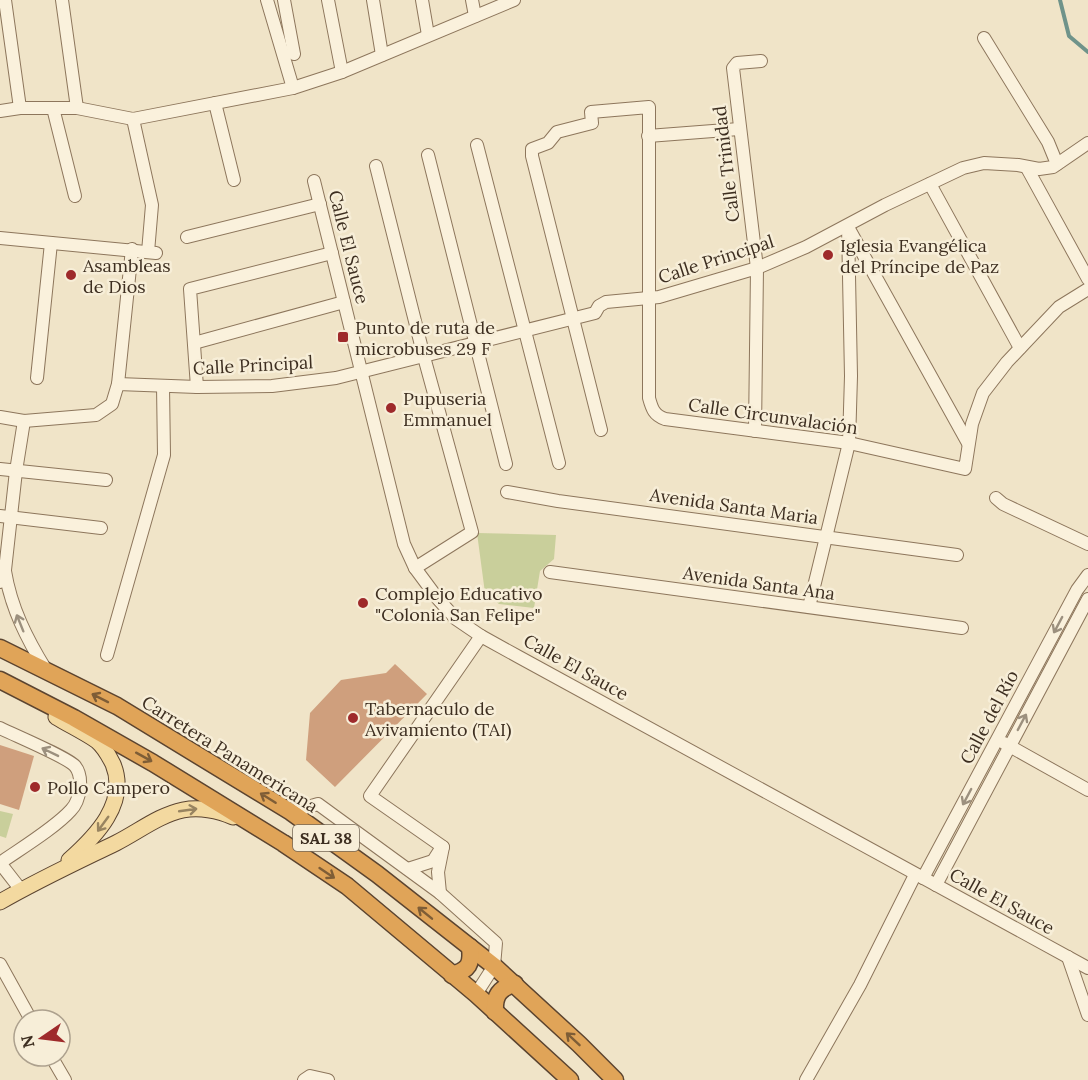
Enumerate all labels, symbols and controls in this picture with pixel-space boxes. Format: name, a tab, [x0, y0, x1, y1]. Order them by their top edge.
street label: Calle Trinidad	[707, 104, 745, 223]
street label: Calle El Sauce	[324, 188, 374, 306]
street label: Calle Principal	[655, 229, 777, 289]
place label: Iglesia Evangélica del Príncipe de Paz	[840, 234, 999, 278]
marker: Iglesia Evangélica del Príncipe de Paz	[821, 248, 835, 262]
place label: Asambleas de Dios	[82, 254, 171, 298]
marker: Asambleas de Dios	[64, 268, 78, 282]
place label: Punto de ruta de microbuses 29 F	[355, 316, 495, 360]
marker: Punto de ruta de microbuses 29 F	[336, 330, 350, 344]
street label: Calle Principal	[192, 350, 314, 380]
place label: Pupuseria Emmanuel	[403, 387, 492, 431]
street label: Calle Circunvalación	[687, 393, 859, 439]
marker: Pupuseria Emmanuel	[384, 401, 398, 415]
street label: Avenida Santa Maria	[647, 483, 820, 529]
street label: Avenida Santa Ana	[681, 561, 836, 605]
place label: Complejo Educativo "Colonia San Felipe"	[375, 582, 543, 626]
marker: Complejo Educativo "Colonia San Felipe"	[356, 596, 370, 610]
one-way arrow	[14, 614, 25, 633]
one-way arrow	[1052, 615, 1063, 633]
street label: Calle El Sauce	[520, 629, 633, 705]
street label: Calle del Río	[955, 666, 1023, 768]
street label: Carretera Panamericana	[138, 690, 322, 818]
one-way arrow	[92, 692, 109, 704]
place label: Tabernaculo de Avivamiento (TAI)	[364, 697, 512, 741]
marker: Tabernaculo de Avivamiento (TAI)	[346, 711, 360, 725]
one-way arrow	[1016, 714, 1028, 731]
one-way arrow	[42, 746, 59, 758]
one-way arrow	[135, 751, 152, 763]
place label: Pollo Campero	[47, 776, 170, 799]
marker: Pollo Campero	[28, 780, 42, 794]
one-way arrow	[961, 788, 973, 805]
one-way arrow	[260, 791, 277, 803]
one-way arrow	[177, 805, 197, 816]
one-way arrow	[96, 816, 109, 832]
road number: SAL 38	[293, 825, 359, 851]
street label: Calle El Sauce	[946, 863, 1059, 939]
one-way arrow	[318, 867, 334, 879]
one-way arrow	[417, 906, 433, 919]
north arrow	[12, 1008, 72, 1068]
one-way arrow	[566, 1032, 581, 1046]
text: N	[16, 1033, 39, 1050]

